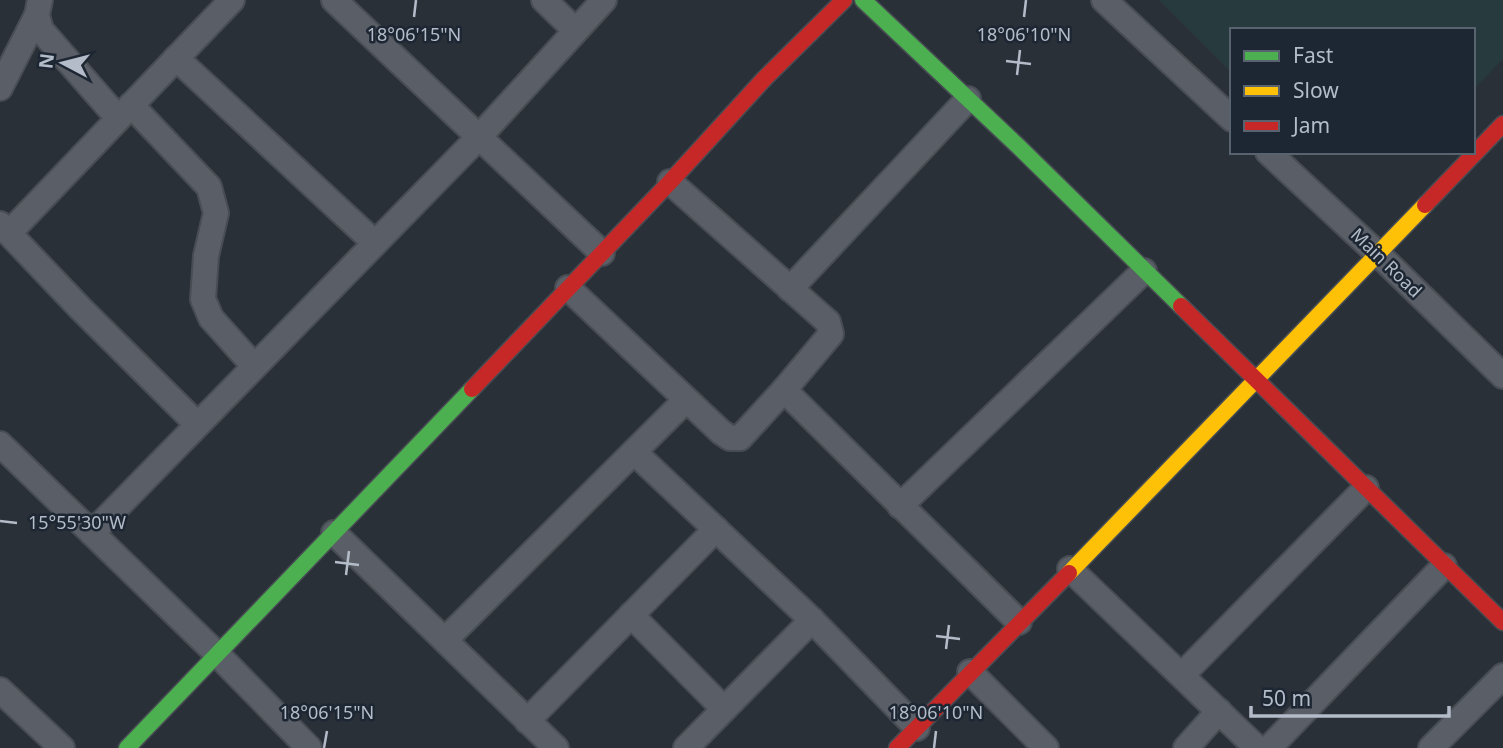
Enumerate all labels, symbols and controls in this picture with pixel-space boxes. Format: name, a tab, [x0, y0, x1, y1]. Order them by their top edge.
text: 18°06'15"N	[367, 22, 461, 46]
text: 18°06'10"N	[977, 22, 1071, 46]
north arrow	[28, 28, 98, 98]
legend	[1230, 28, 1475, 154]
text: Fast	[1293, 41, 1334, 69]
text: N	[32, 52, 60, 70]
text: Slow	[1293, 76, 1339, 104]
text: Jam	[1291, 111, 1330, 139]
street label: Main Road	[1346, 222, 1427, 302]
text: 15°55'30"W	[28, 510, 126, 534]
scale bar	[1251, 674, 1449, 718]
text: 50 m	[1262, 684, 1311, 712]
text: 18°06'15"N	[280, 700, 374, 724]
text: 18°06'10"N	[889, 700, 983, 724]

